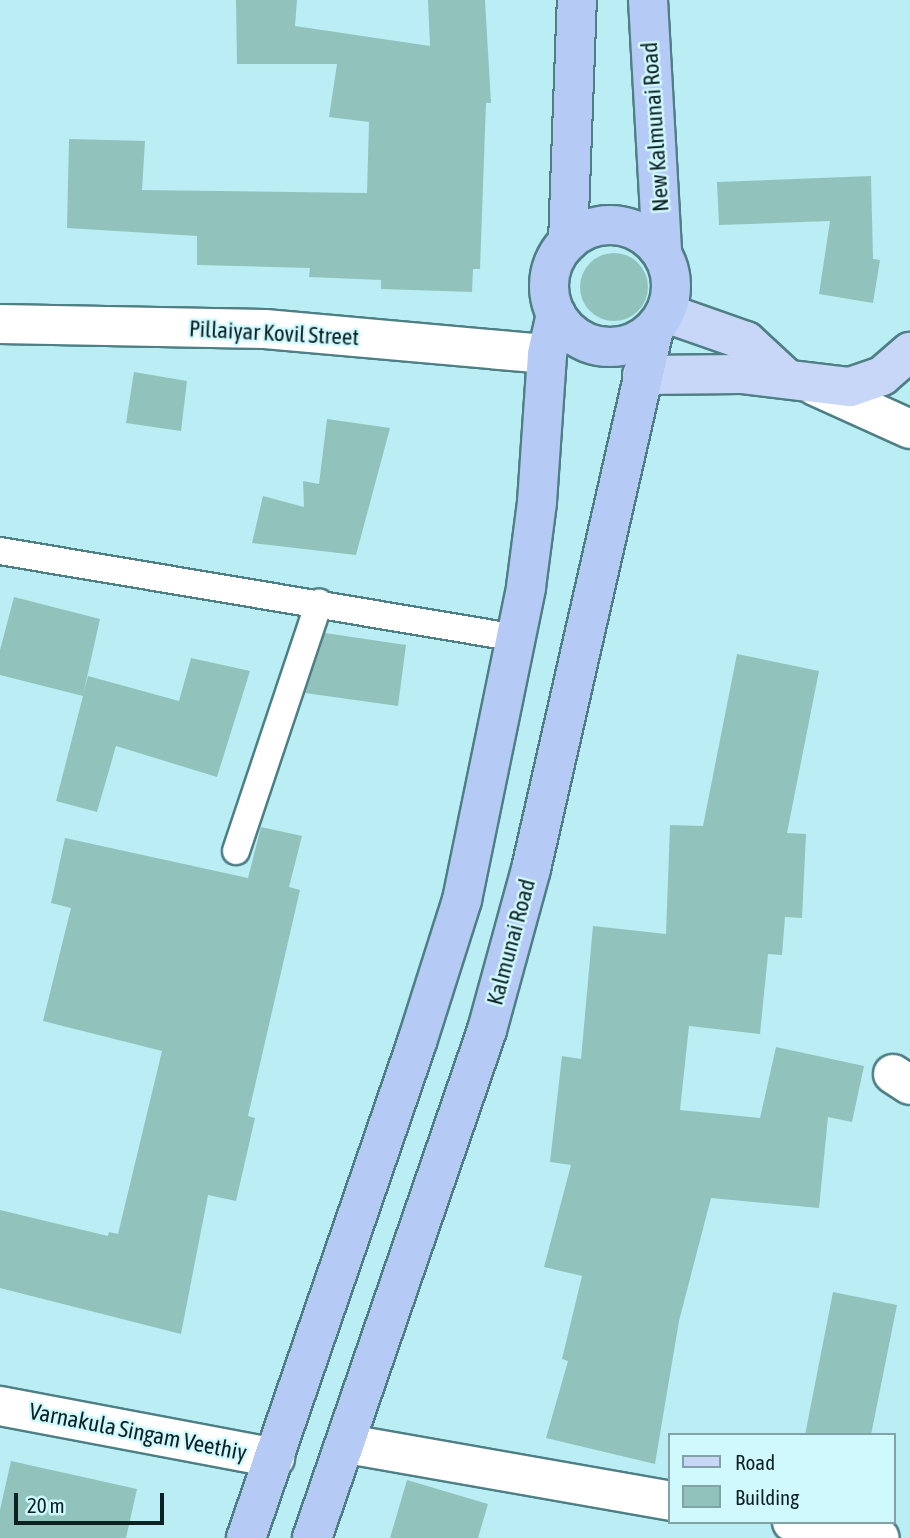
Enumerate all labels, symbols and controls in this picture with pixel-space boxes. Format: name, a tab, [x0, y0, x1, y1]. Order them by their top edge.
street label: New Kalmunai Road	[635, 41, 675, 213]
street label: Pillaiyar Kovil Street	[188, 315, 360, 351]
street label: Kalmunai Road	[481, 876, 541, 1008]
street label: Varnakula Singam Veethiy	[27, 1397, 249, 1467]
legend	[668, 1433, 896, 1524]
text: Road	[735, 1450, 775, 1474]
scale bar	[18, 1478, 168, 1522]
text: Building	[735, 1485, 799, 1509]
text: 20 m	[27, 1493, 65, 1517]

